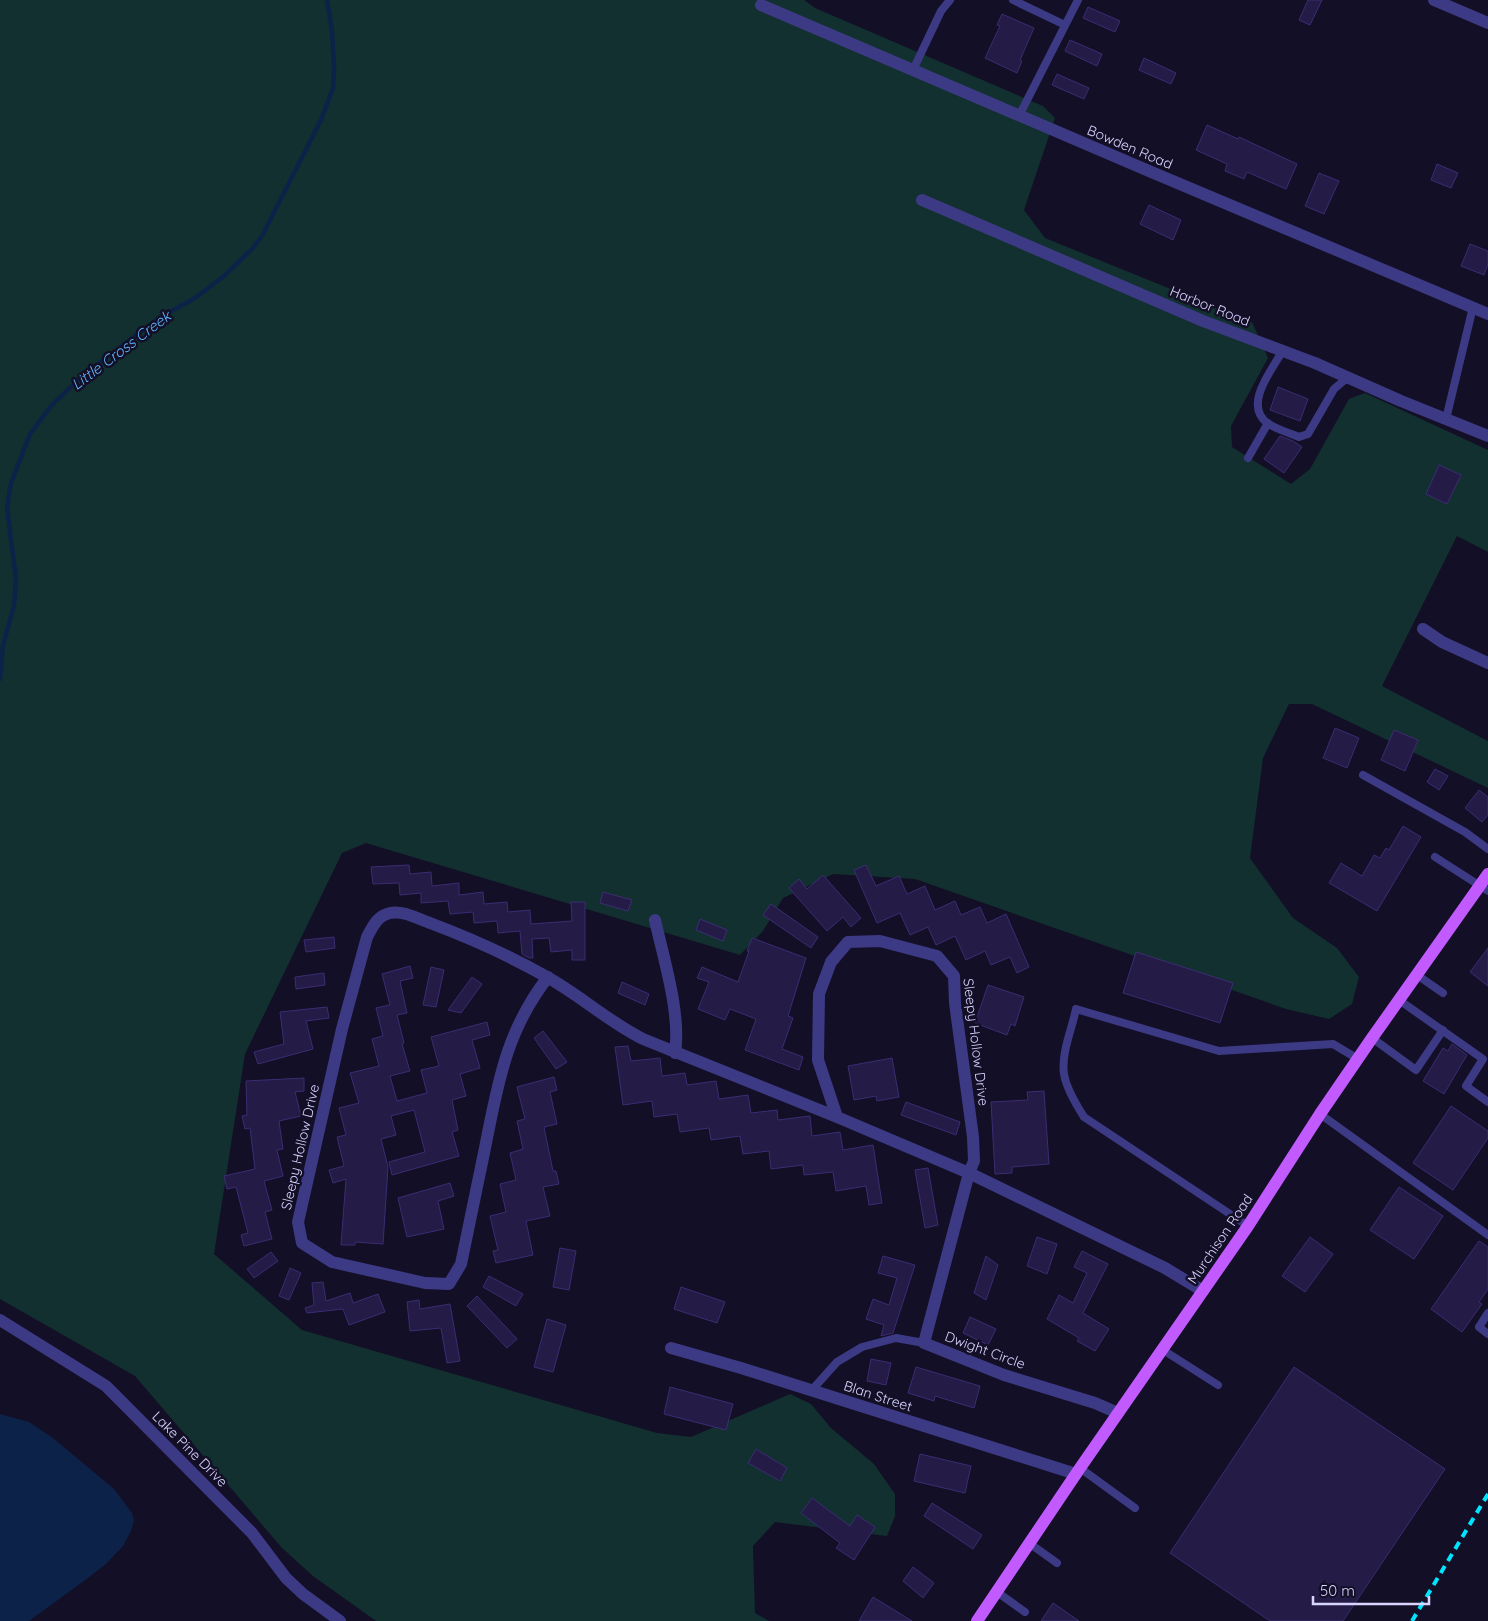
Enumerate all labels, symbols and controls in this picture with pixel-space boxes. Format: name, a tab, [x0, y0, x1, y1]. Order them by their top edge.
street label: Bowden Road	[1085, 121, 1175, 173]
street label: Harbor Road	[1167, 282, 1253, 330]
water label: Little Cross Creek	[67, 305, 176, 394]
street label: Sleepy Hollow Drive	[959, 977, 993, 1107]
street label: Sleepy Hollow Drive	[277, 1082, 323, 1212]
street label: Murchison Road	[1183, 1191, 1257, 1287]
street label: Dwight Circle	[942, 1327, 1028, 1373]
street label: Blan Street	[841, 1376, 915, 1416]
street label: Lake Pine Drive	[148, 1407, 232, 1491]
scale bar	[1313, 1574, 1429, 1606]
text: 50 m	[1320, 1581, 1355, 1600]

